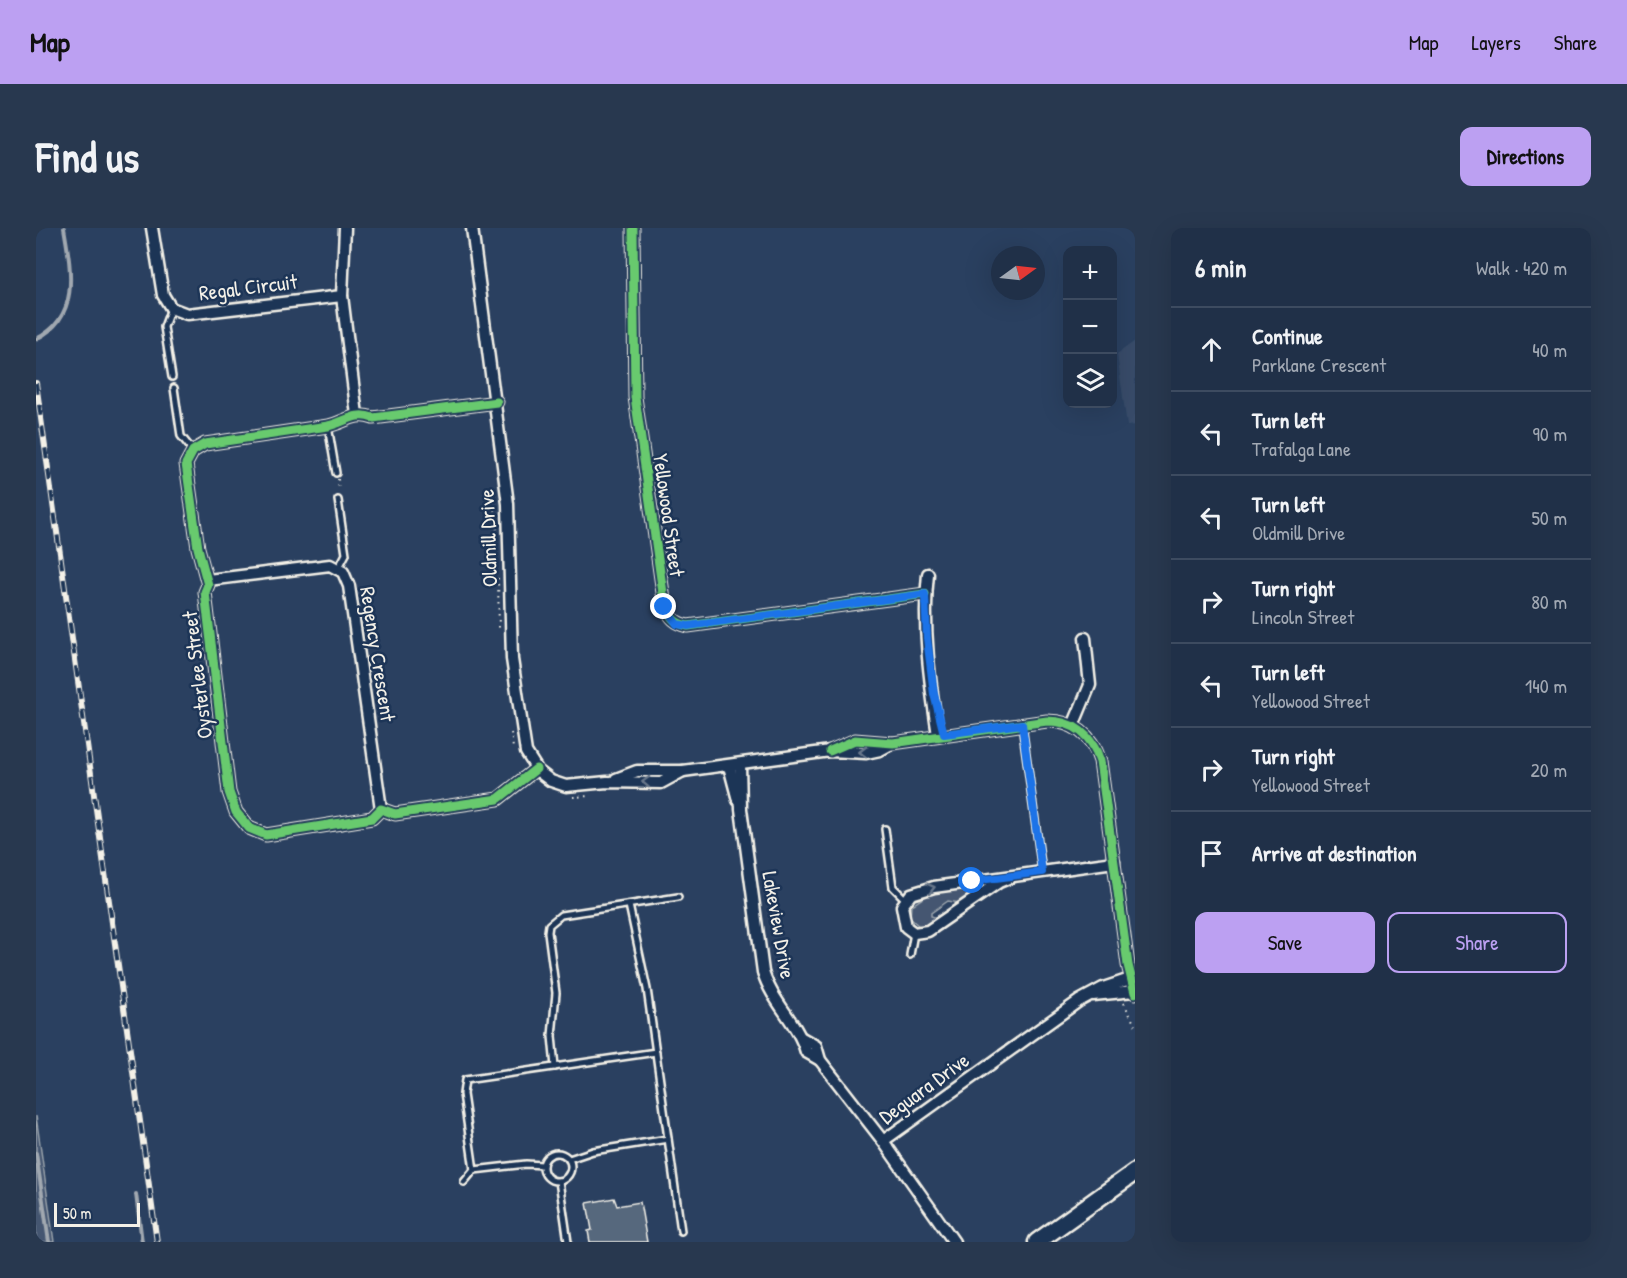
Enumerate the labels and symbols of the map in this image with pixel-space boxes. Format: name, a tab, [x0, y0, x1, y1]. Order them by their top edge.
north arrow	[991, 246, 1045, 300]
street label: Regal Circuit	[197, 267, 299, 307]
street label: Yellowood Street	[646, 452, 692, 579]
street label: Oldmill Drive	[472, 489, 504, 587]
street label: Regency Crescent	[353, 584, 403, 724]
route end	[650, 593, 676, 619]
street label: Oysterlee Street	[175, 609, 219, 740]
one-way arrow	[858, 746, 867, 758]
one-way arrow	[642, 776, 651, 789]
route start	[958, 867, 984, 893]
street label: Lakeview Drive	[755, 869, 803, 981]
one-way arrow	[926, 883, 936, 896]
street label: Deguara Drive	[873, 1045, 975, 1131]
scale bar	[54, 1200, 140, 1228]

